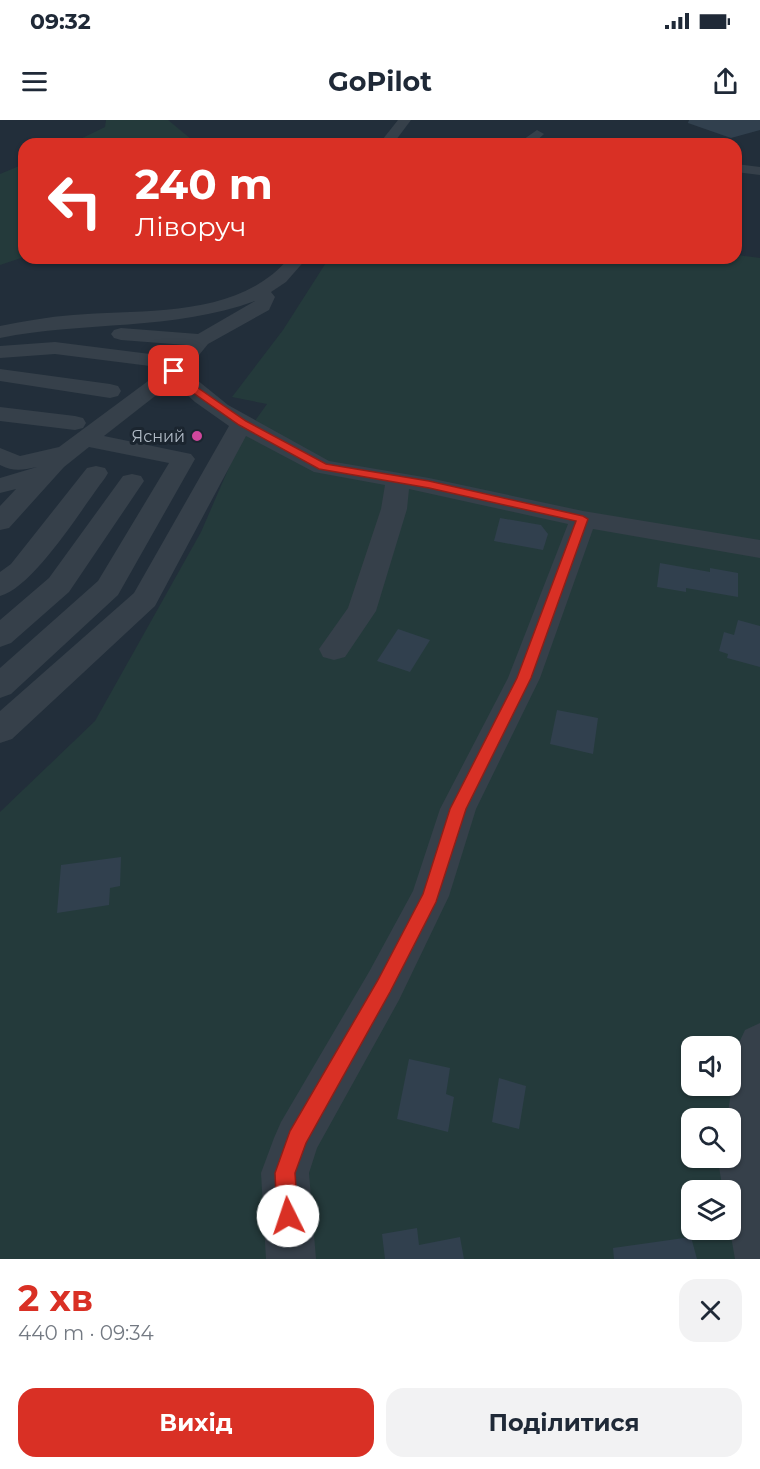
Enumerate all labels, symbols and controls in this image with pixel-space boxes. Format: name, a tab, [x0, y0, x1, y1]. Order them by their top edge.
text: 09:32	[30, 8, 91, 35]
icon: menu	[18, 65, 51, 98]
text: GoPilot	[328, 65, 432, 98]
icon: share	[709, 65, 742, 98]
text: 240 m	[135, 158, 273, 210]
icon: left	[36, 162, 114, 240]
text: Ліворуч	[135, 210, 247, 243]
pin	[148, 345, 199, 396]
icon: arrive	[157, 354, 190, 387]
place label: Ясний	[131, 427, 185, 446]
marker: Ясний	[190, 429, 204, 443]
map controls	[681, 1036, 741, 1240]
button: sound	[681, 1036, 741, 1096]
button: search	[681, 1108, 741, 1168]
button: layers	[681, 1180, 741, 1240]
position arrow	[256, 1184, 320, 1248]
text: 2 хв	[18, 1276, 93, 1320]
button: close	[679, 1279, 742, 1342]
text: 440 m · 09:34	[18, 1321, 154, 1345]
button: Вихід	[18, 1388, 374, 1457]
button: Поділитися	[386, 1388, 742, 1457]

